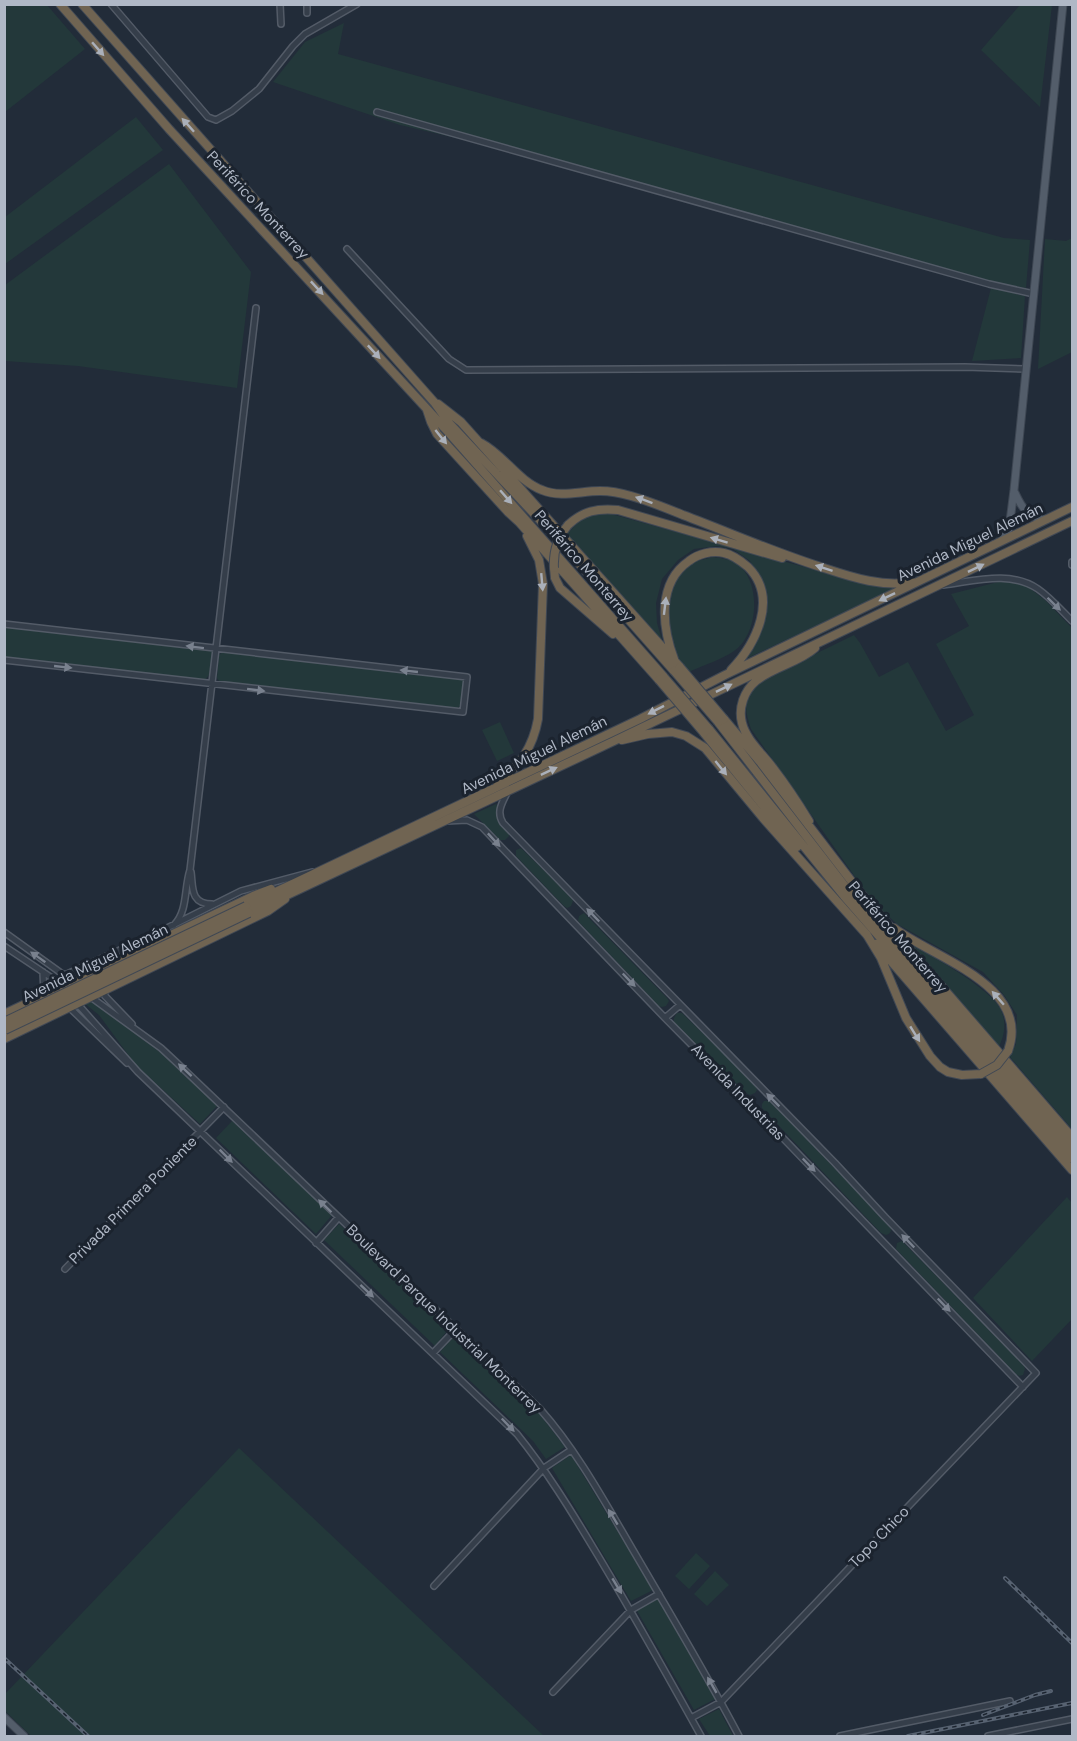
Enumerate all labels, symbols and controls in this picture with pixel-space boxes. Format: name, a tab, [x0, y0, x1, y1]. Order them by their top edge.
one-way arrow	[91, 41, 104, 56]
one-way arrow	[182, 118, 195, 133]
street label: Periférico Monterrey	[202, 146, 314, 264]
one-way arrow	[310, 281, 324, 296]
one-way arrow	[367, 344, 381, 359]
one-way arrow	[434, 429, 447, 445]
one-way arrow	[499, 489, 512, 504]
one-way arrow	[634, 495, 652, 505]
street label: Avenida Miguel Alemán	[894, 498, 1046, 586]
street label: Periférico Monterrey	[530, 506, 638, 626]
one-way arrow	[710, 535, 728, 544]
one-way arrow	[815, 563, 833, 572]
one-way arrow	[967, 563, 984, 573]
one-way arrow	[537, 573, 547, 592]
one-way arrow	[879, 592, 896, 601]
one-way arrow	[661, 596, 670, 615]
one-way arrow	[1047, 596, 1061, 610]
one-way arrow	[185, 642, 204, 651]
one-way arrow	[53, 662, 72, 672]
one-way arrow	[400, 666, 419, 675]
one-way arrow	[715, 684, 733, 694]
one-way arrow	[247, 685, 266, 694]
one-way arrow	[647, 706, 664, 715]
street label: Avenida Miguel Alemán	[458, 711, 610, 799]
one-way arrow	[715, 760, 728, 776]
one-way arrow	[541, 767, 558, 776]
one-way arrow	[487, 832, 501, 847]
street label: Periférico Monterrey	[844, 877, 952, 997]
one-way arrow	[586, 907, 600, 922]
street label: Avenida Miguel Alemán	[19, 919, 171, 1007]
one-way arrow	[31, 951, 47, 963]
one-way arrow	[622, 973, 636, 988]
one-way arrow	[992, 991, 1005, 1006]
one-way arrow	[910, 1026, 921, 1042]
street label: Avenida Industrias	[687, 1039, 789, 1145]
one-way arrow	[178, 1063, 193, 1077]
one-way arrow	[766, 1092, 780, 1107]
street label: Privada Primera Poniente	[65, 1132, 201, 1268]
one-way arrow	[219, 1148, 233, 1163]
one-way arrow	[802, 1157, 815, 1172]
one-way arrow	[318, 1199, 333, 1213]
street label: Boulevard Parque Industrial Monterrey	[342, 1220, 546, 1418]
one-way arrow	[901, 1233, 915, 1248]
one-way arrow	[359, 1283, 373, 1297]
one-way arrow	[937, 1298, 951, 1312]
one-way arrow	[501, 1417, 515, 1432]
street label: Topo Chico	[844, 1502, 914, 1572]
one-way arrow	[608, 1509, 619, 1525]
one-way arrow	[611, 1578, 622, 1594]
one-way arrow	[706, 1677, 717, 1693]

